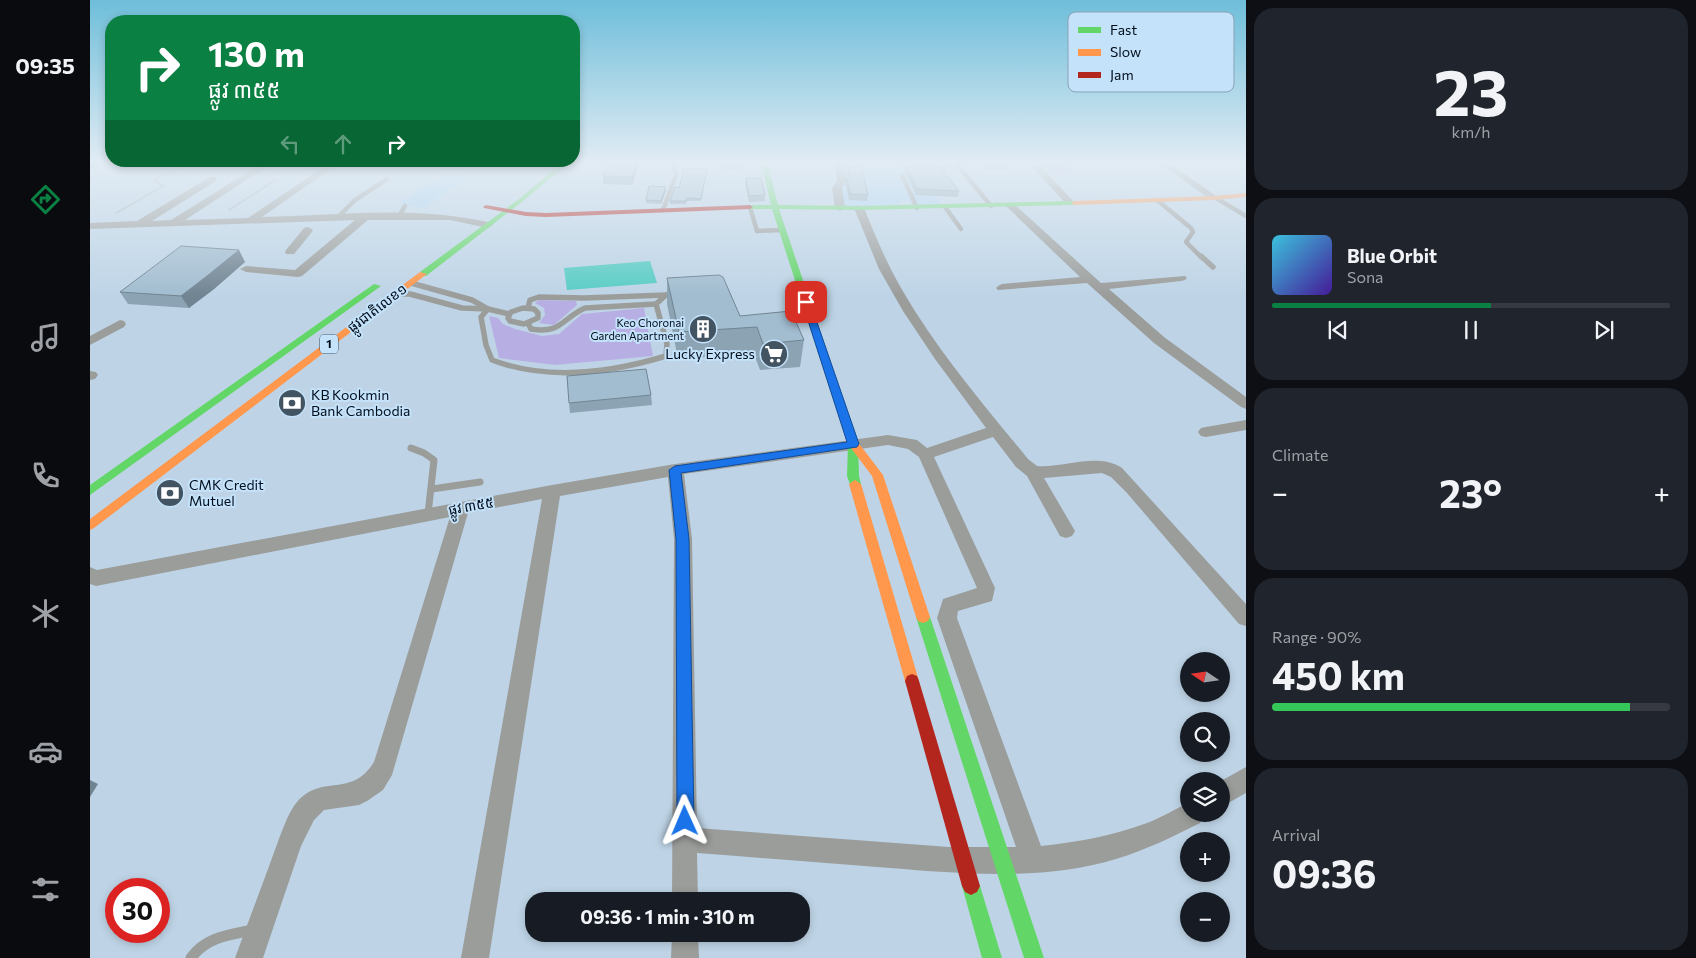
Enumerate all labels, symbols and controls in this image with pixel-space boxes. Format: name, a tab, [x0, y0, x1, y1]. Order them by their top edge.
legend	[1068, 12, 1234, 92]
text: Fast	[1110, 21, 1137, 38]
text: 130 m	[208, 31, 305, 74]
icon: right	[125, 35, 190, 100]
text: Slow	[1110, 43, 1141, 60]
text: 23	[1434, 50, 1508, 129]
text: 09:35	[15, 52, 75, 79]
text: Jam	[1110, 66, 1134, 83]
text: ផ្លូវ ៣៥៥	[208, 76, 280, 103]
text: km/h	[1452, 122, 1490, 141]
icon: left	[276, 130, 304, 158]
icon: ahead	[329, 130, 357, 158]
icon: right	[382, 130, 410, 158]
icon: directions	[28, 182, 63, 217]
text: Blue Orbit	[1347, 244, 1437, 267]
text: Sona	[1347, 267, 1383, 286]
street label: ផ្លូវជាតិលេខ១	[344, 280, 412, 339]
pin	[785, 281, 827, 323]
icon: arrive	[792, 288, 820, 316]
building icon: Keo Choronai Garden Apartment	[688, 314, 718, 344]
place label: Keo Choronai Garden Apartment	[590, 316, 684, 342]
icon: previous	[1324, 316, 1352, 344]
icon: pause	[1457, 316, 1485, 344]
icon: next	[1590, 316, 1618, 344]
icon: music	[28, 320, 63, 355]
road number: 1	[320, 334, 338, 354]
supermarket icon: Lucky Express	[759, 339, 789, 369]
place label: Lucky Express	[665, 345, 755, 362]
place label: KB Kookmin Bank Cambodia	[311, 386, 410, 419]
bank icon: KB Kookmin Bank Cambodia	[277, 388, 307, 418]
text: Climate	[1272, 445, 1328, 464]
icon: phone	[28, 458, 63, 493]
text: 23°	[1439, 469, 1502, 516]
text: −	[1272, 475, 1288, 509]
text: +	[1654, 475, 1670, 509]
place label: CMK Credit Mutuel	[189, 476, 264, 509]
bank icon: CMK Credit Mutuel	[155, 478, 185, 508]
street label: ផ្លូវ ៣៥៥	[447, 493, 496, 522]
icon: climate	[28, 596, 63, 631]
text: Range · 90%	[1272, 627, 1361, 646]
text: 450 km	[1272, 651, 1405, 698]
north arrow	[1180, 652, 1230, 702]
map controls	[1180, 652, 1230, 942]
button: search	[1180, 712, 1230, 762]
icon: car	[28, 734, 63, 769]
button: layers	[1180, 772, 1230, 822]
position arrow	[658, 794, 710, 846]
text: Arrival	[1272, 825, 1320, 844]
button: +	[1180, 832, 1230, 882]
text: 09:36	[1272, 849, 1376, 896]
icon: filters	[28, 872, 63, 907]
speed limit sign: 30	[105, 878, 170, 943]
button: −	[1180, 892, 1230, 942]
text: 09:36 · 1 min · 310 m	[580, 905, 755, 928]

